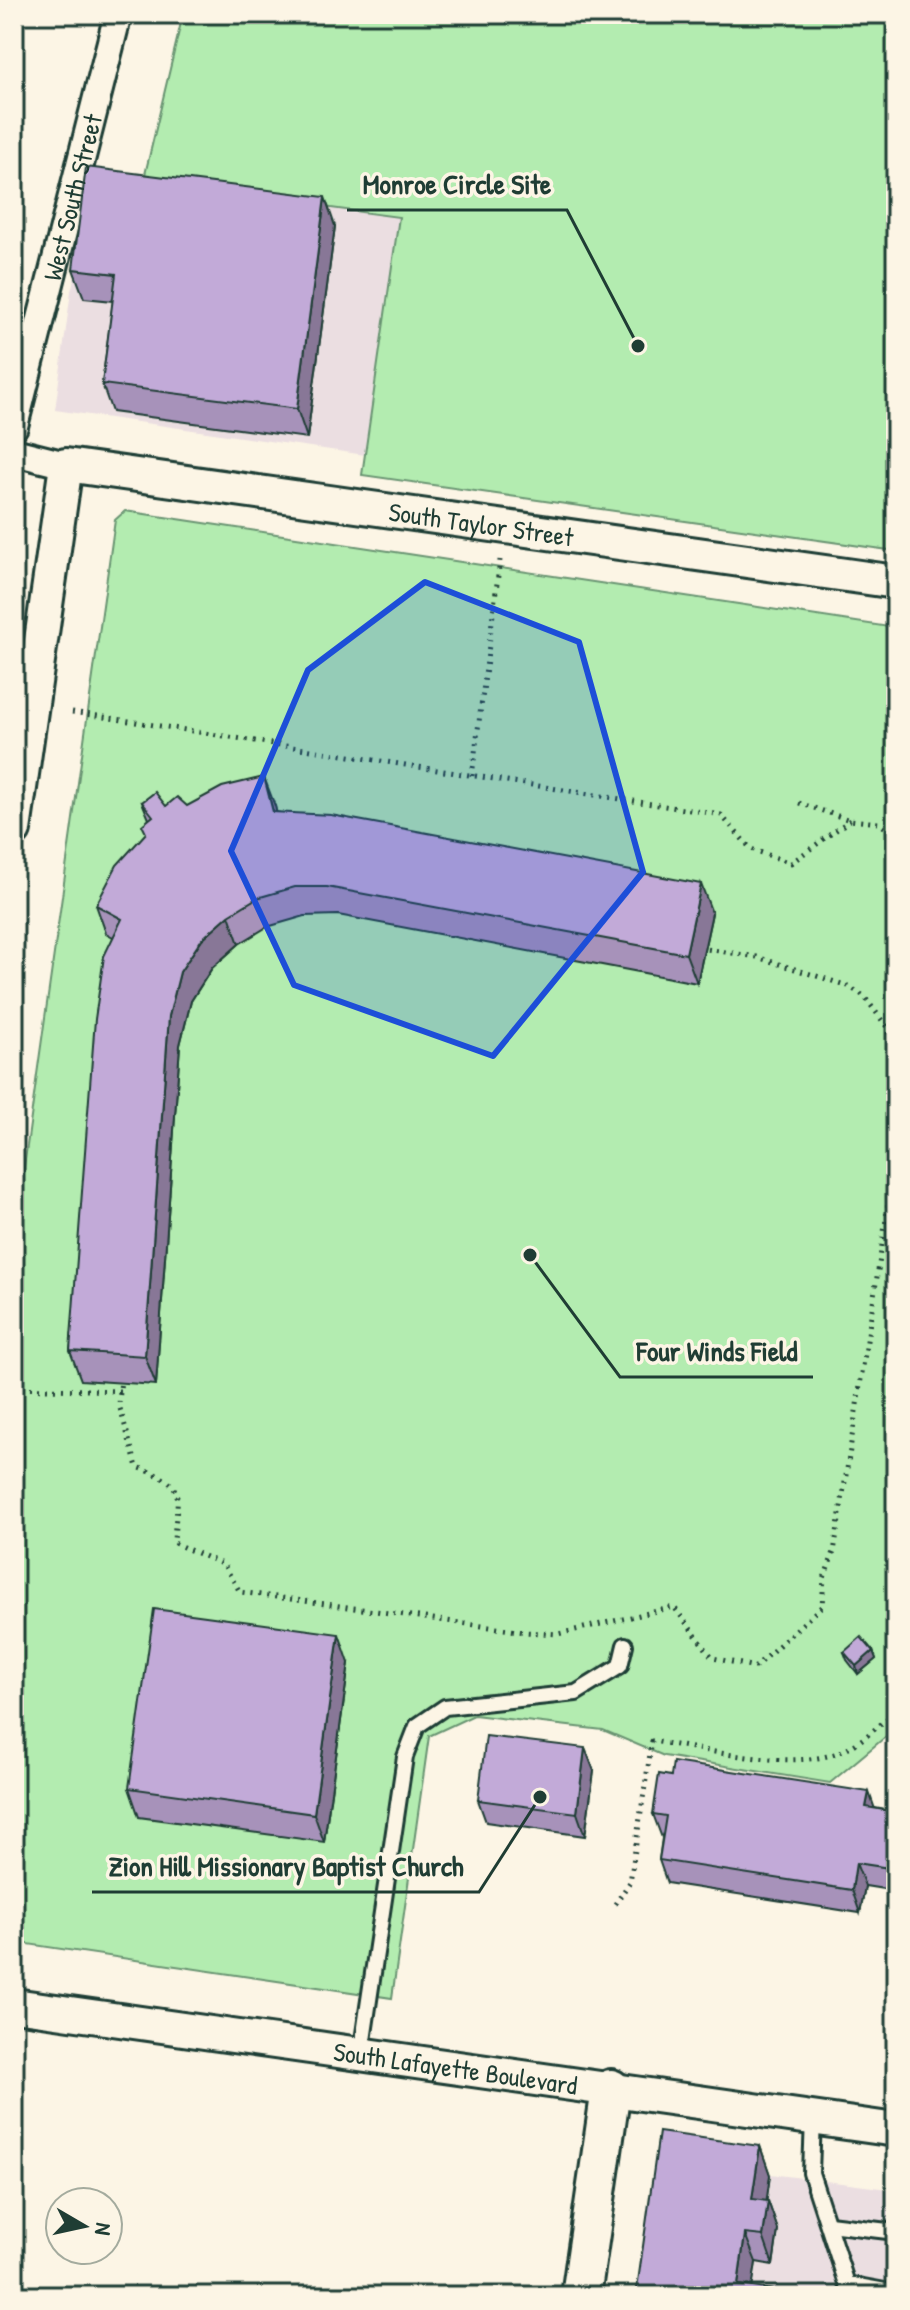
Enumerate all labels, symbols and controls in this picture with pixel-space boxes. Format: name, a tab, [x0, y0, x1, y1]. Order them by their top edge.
street label: West South Street	[34, 109, 110, 284]
callout: Monroe Circle Site	[347, 158, 567, 210]
text: Monroe Circle Site	[363, 165, 552, 203]
street label: South Taylor Street	[387, 493, 577, 554]
callout: Four Winds Field	[620, 1325, 813, 1377]
text: Four Winds Field	[636, 1332, 797, 1370]
callout: Zion Hill Missionary Baptist Church	[92, 1840, 479, 1892]
text: Zion Hill Missionary Baptist Church	[108, 1847, 464, 1886]
street label: South Lafayette Boulevard	[331, 2033, 580, 2102]
north arrow	[44, 2186, 124, 2266]
text: N	[88, 2221, 119, 2238]

